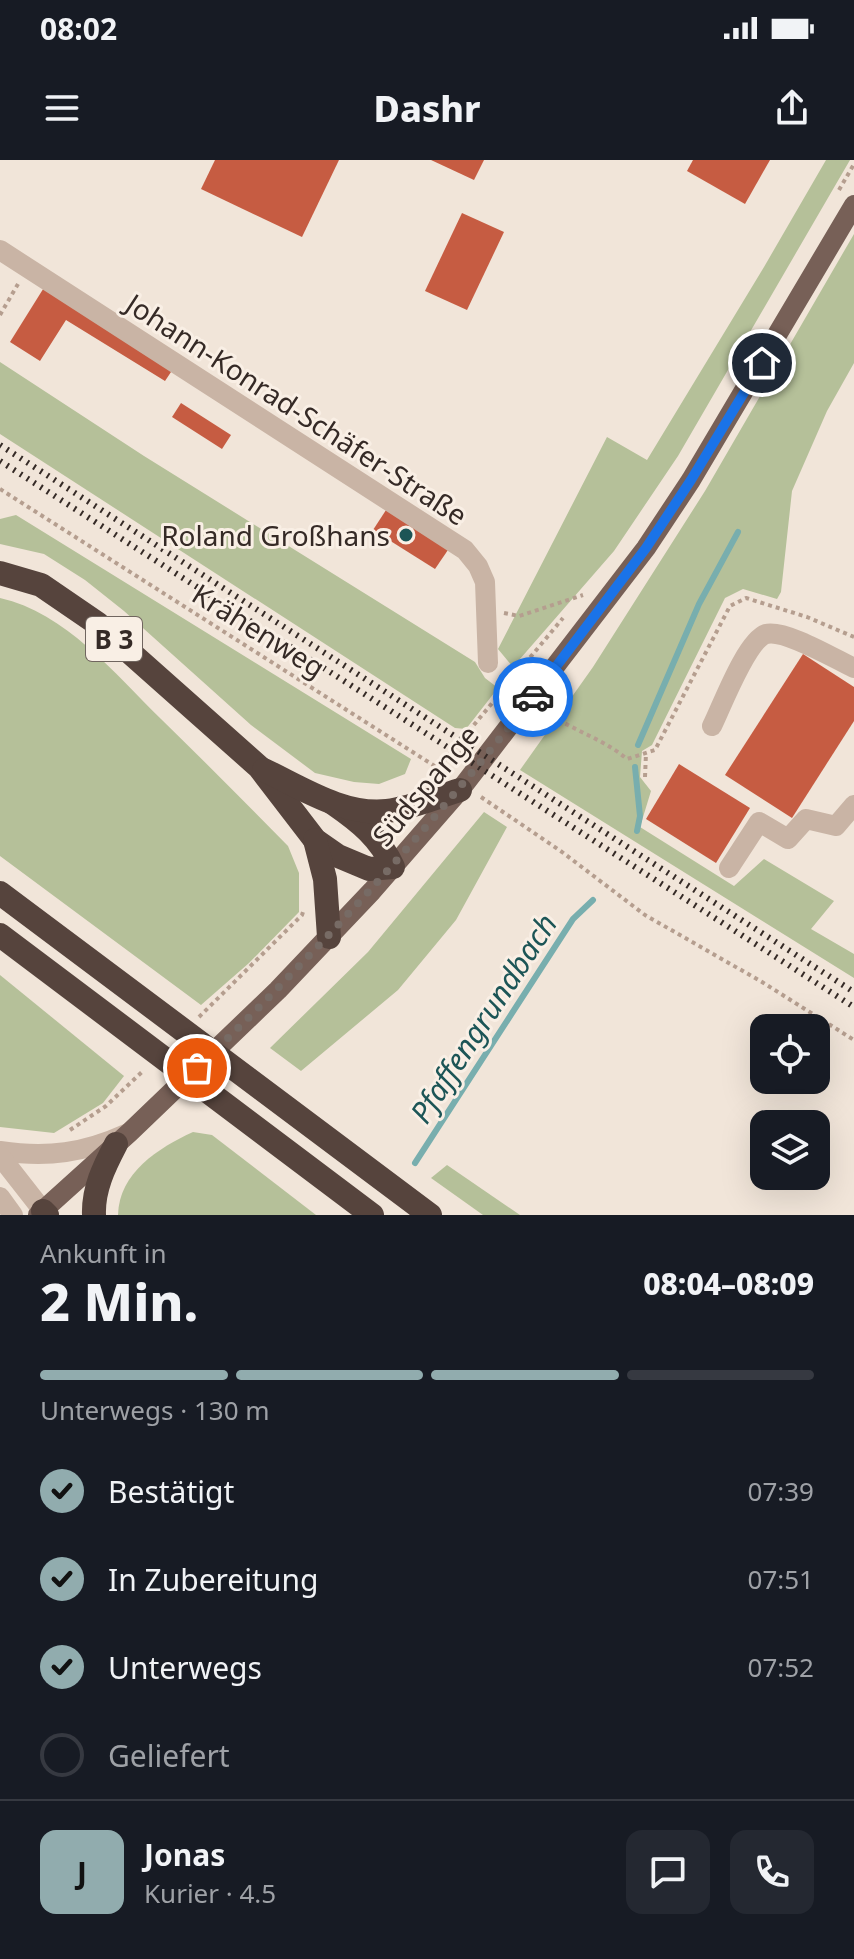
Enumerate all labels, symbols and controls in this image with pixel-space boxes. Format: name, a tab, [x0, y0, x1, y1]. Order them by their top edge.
text: 08:02	[40, 8, 117, 49]
text: Dashr	[374, 84, 480, 133]
icon: menu	[40, 86, 84, 130]
icon: share	[770, 86, 814, 130]
street label: Johann-Konrad-Schäfer-Straße	[117, 283, 475, 534]
pin	[728, 329, 796, 397]
icon: home	[740, 341, 784, 385]
place label: Roland Großhans	[161, 516, 390, 554]
marker: Roland Großhans	[397, 526, 415, 544]
street label: Krähenweg	[186, 574, 332, 686]
road number: B 3	[86, 617, 142, 661]
courier	[493, 657, 573, 737]
icon: car	[511, 675, 555, 719]
street label: Südspange	[363, 717, 487, 853]
water label: Pfaffengrundbach	[400, 905, 566, 1131]
map controls	[750, 1014, 830, 1190]
button: locate	[750, 1014, 830, 1094]
pin	[163, 1034, 231, 1102]
icon: bag	[175, 1046, 219, 1090]
button: layers	[750, 1110, 830, 1190]
text: Ankunft in	[40, 1235, 167, 1271]
text: 08:04–08:09	[643, 1263, 814, 1304]
text: 2 Min.	[40, 1265, 198, 1336]
text: Unterwegs · 130 m	[40, 1392, 270, 1428]
icon: check	[40, 1469, 84, 1513]
text: Bestätigt	[108, 1471, 234, 1512]
text: 07:39	[748, 1473, 814, 1509]
icon: check	[40, 1557, 84, 1601]
text: In Zubereitung	[108, 1559, 318, 1600]
text: 07:51	[748, 1561, 814, 1597]
icon: check	[40, 1645, 84, 1689]
text: Unterwegs	[108, 1647, 262, 1688]
text: 07:52	[748, 1649, 814, 1685]
text: Geliefert	[108, 1735, 230, 1776]
button: chat	[626, 1830, 710, 1914]
button: phone	[730, 1830, 814, 1914]
text: Jonas	[144, 1834, 225, 1875]
text: J	[77, 1852, 87, 1893]
text: Kurier · 4.5	[144, 1875, 276, 1911]

